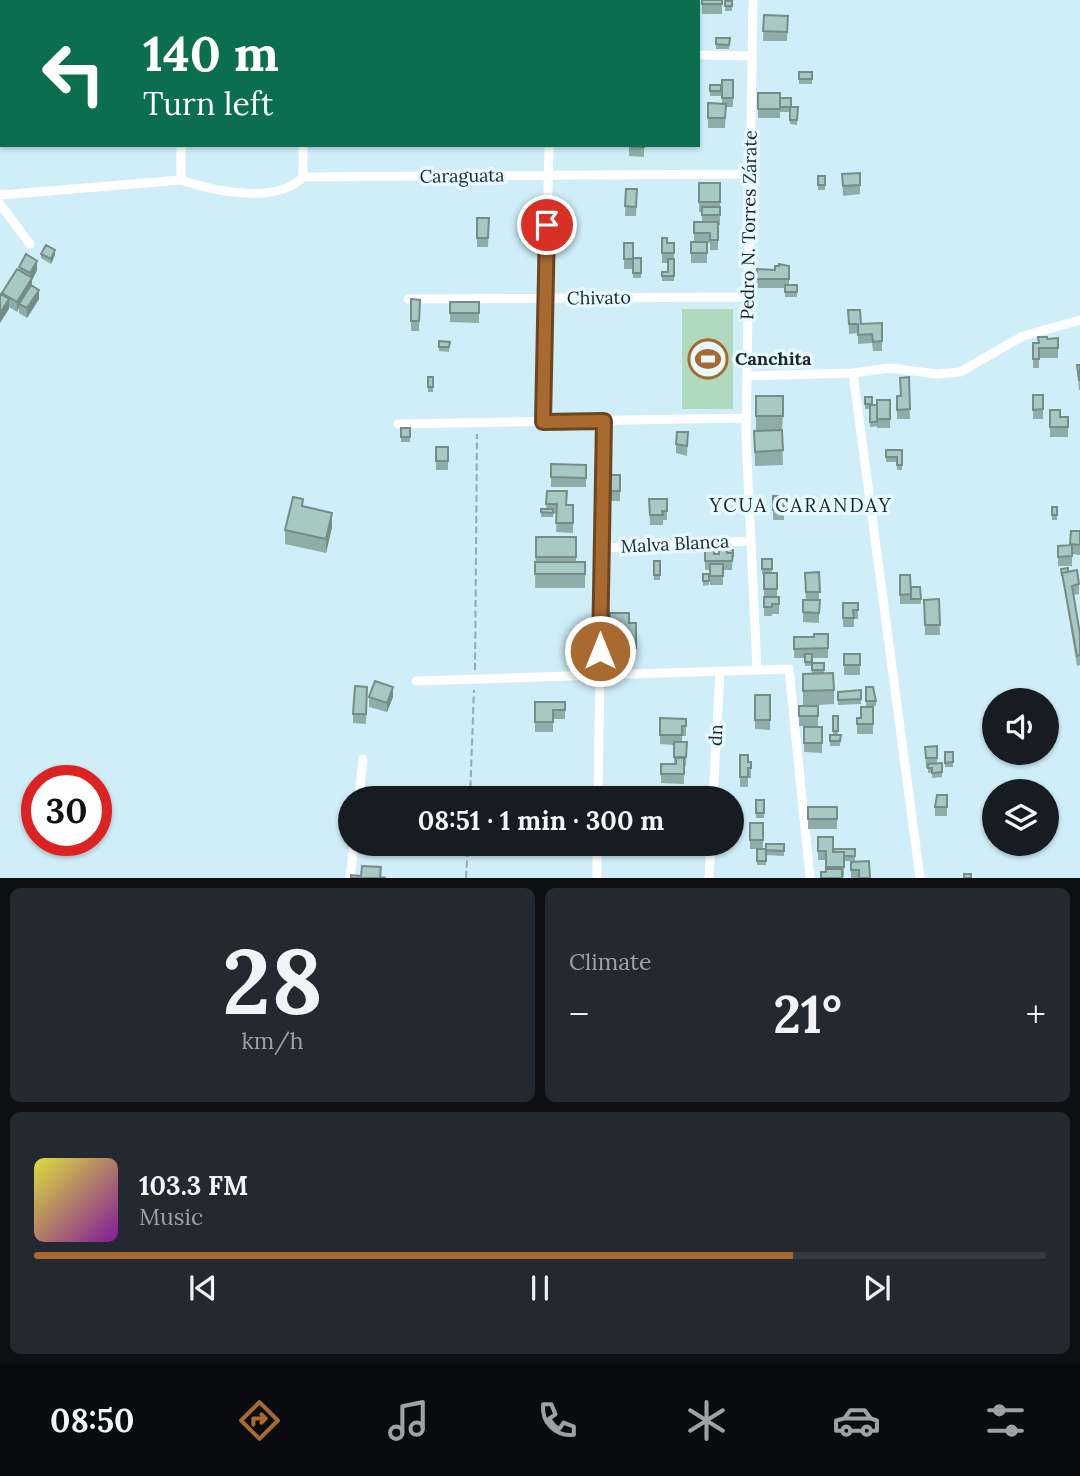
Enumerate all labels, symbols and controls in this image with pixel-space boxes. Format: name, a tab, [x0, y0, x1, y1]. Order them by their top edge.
text: 140 m	[143, 22, 279, 84]
icon: left	[28, 28, 119, 119]
text: Turn left	[143, 83, 273, 124]
street label: Pedro N. Torres Zárate	[735, 130, 762, 320]
street label: Caraguata	[419, 163, 505, 188]
pin	[517, 195, 577, 255]
icon: arrive	[528, 206, 566, 244]
street label: Chivato	[567, 285, 631, 310]
sports icon: Canchita	[687, 338, 729, 380]
place label: Canchita	[735, 347, 812, 370]
district label: YCUA CARANDAY	[708, 493, 893, 517]
street label: Malva Blanca	[620, 529, 730, 558]
position arrow	[563, 614, 637, 688]
map controls	[982, 688, 1059, 856]
button: sound	[982, 688, 1059, 765]
street label: dn	[703, 723, 728, 746]
speed limit sign: 30	[21, 765, 112, 856]
button: layers	[982, 779, 1059, 856]
text: 08:51 · 1 min · 300 m	[418, 804, 664, 837]
text: 28	[222, 922, 323, 1039]
text: Climate	[569, 947, 651, 976]
text: 21°	[773, 981, 842, 1047]
text: −	[569, 990, 589, 1038]
text: +	[1026, 990, 1046, 1038]
text: km/h	[241, 1026, 304, 1055]
text: 103.3 FM	[139, 1169, 248, 1202]
text: Music	[139, 1202, 203, 1231]
icon: previous	[184, 1269, 222, 1307]
icon: pause	[521, 1269, 559, 1307]
icon: next	[858, 1269, 896, 1307]
icon: directions	[235, 1396, 284, 1445]
icon: music	[384, 1396, 433, 1445]
icon: phone	[533, 1396, 582, 1445]
icon: climate	[682, 1396, 731, 1445]
icon: car	[832, 1396, 881, 1445]
icon: filters	[981, 1396, 1030, 1445]
text: 08:50	[50, 1400, 134, 1441]

